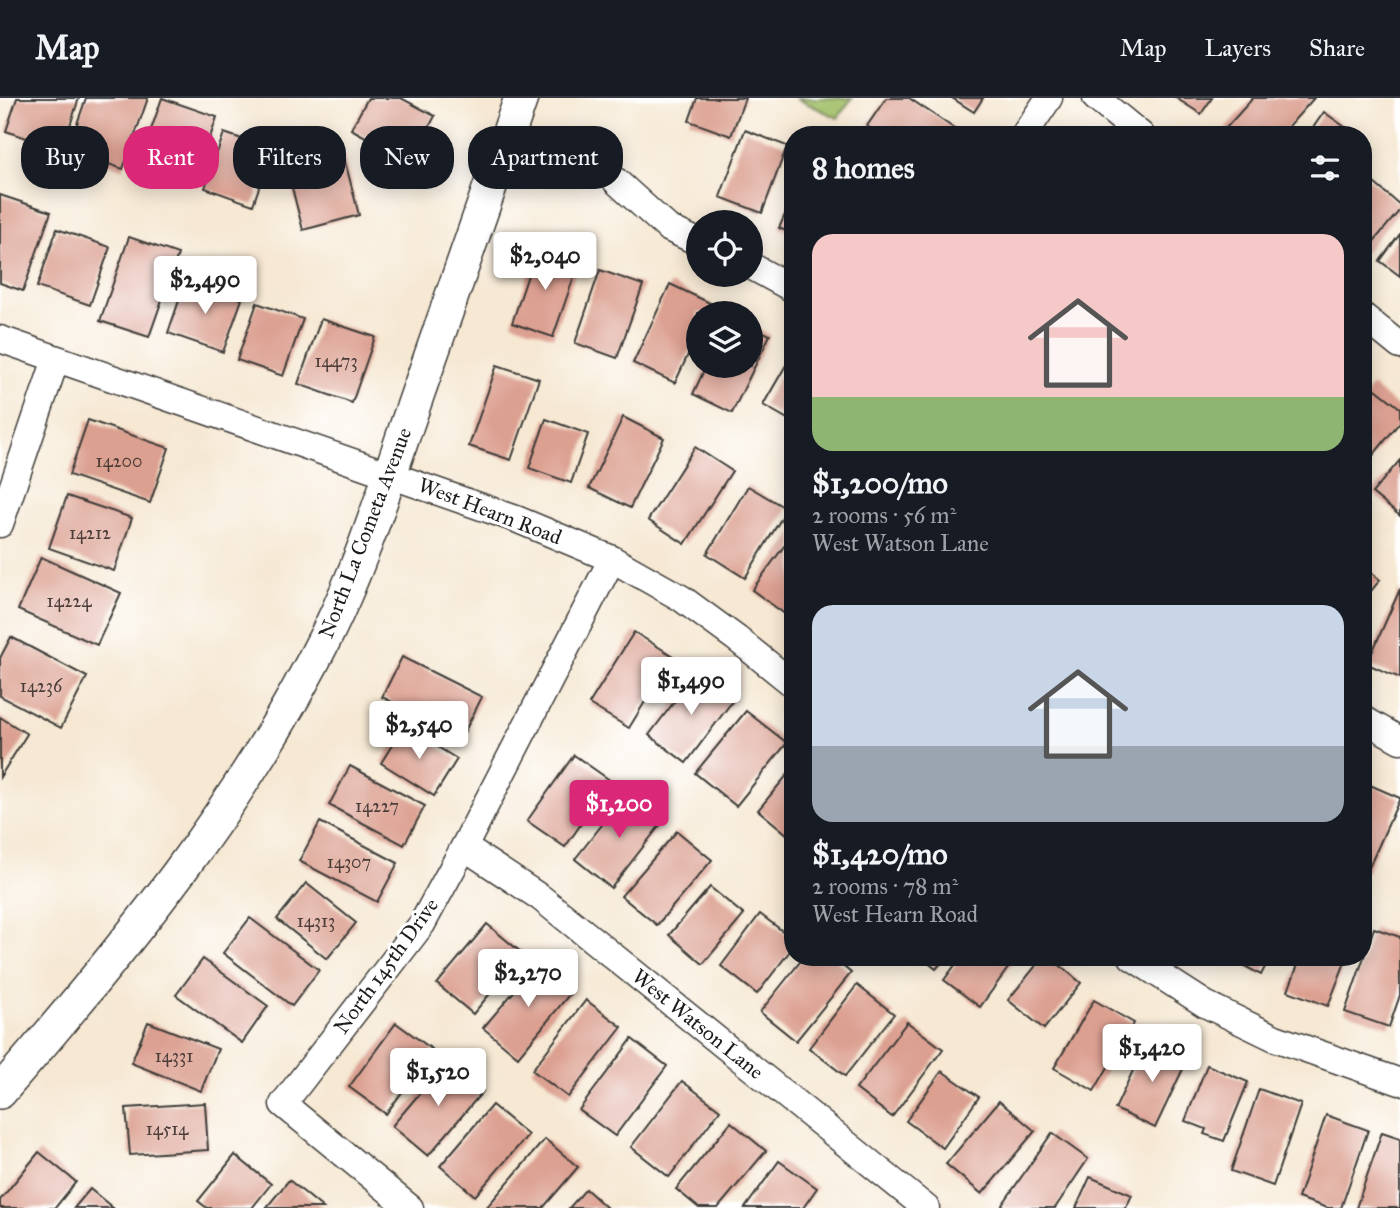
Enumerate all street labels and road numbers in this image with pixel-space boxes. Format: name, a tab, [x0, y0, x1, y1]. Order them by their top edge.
street label: North La Cometa Avenue	[313, 424, 417, 642]
street label: West Hearn Road	[415, 472, 566, 550]
street label: North 145th Drive	[328, 893, 444, 1039]
street label: West Watson Lane	[627, 963, 769, 1085]

